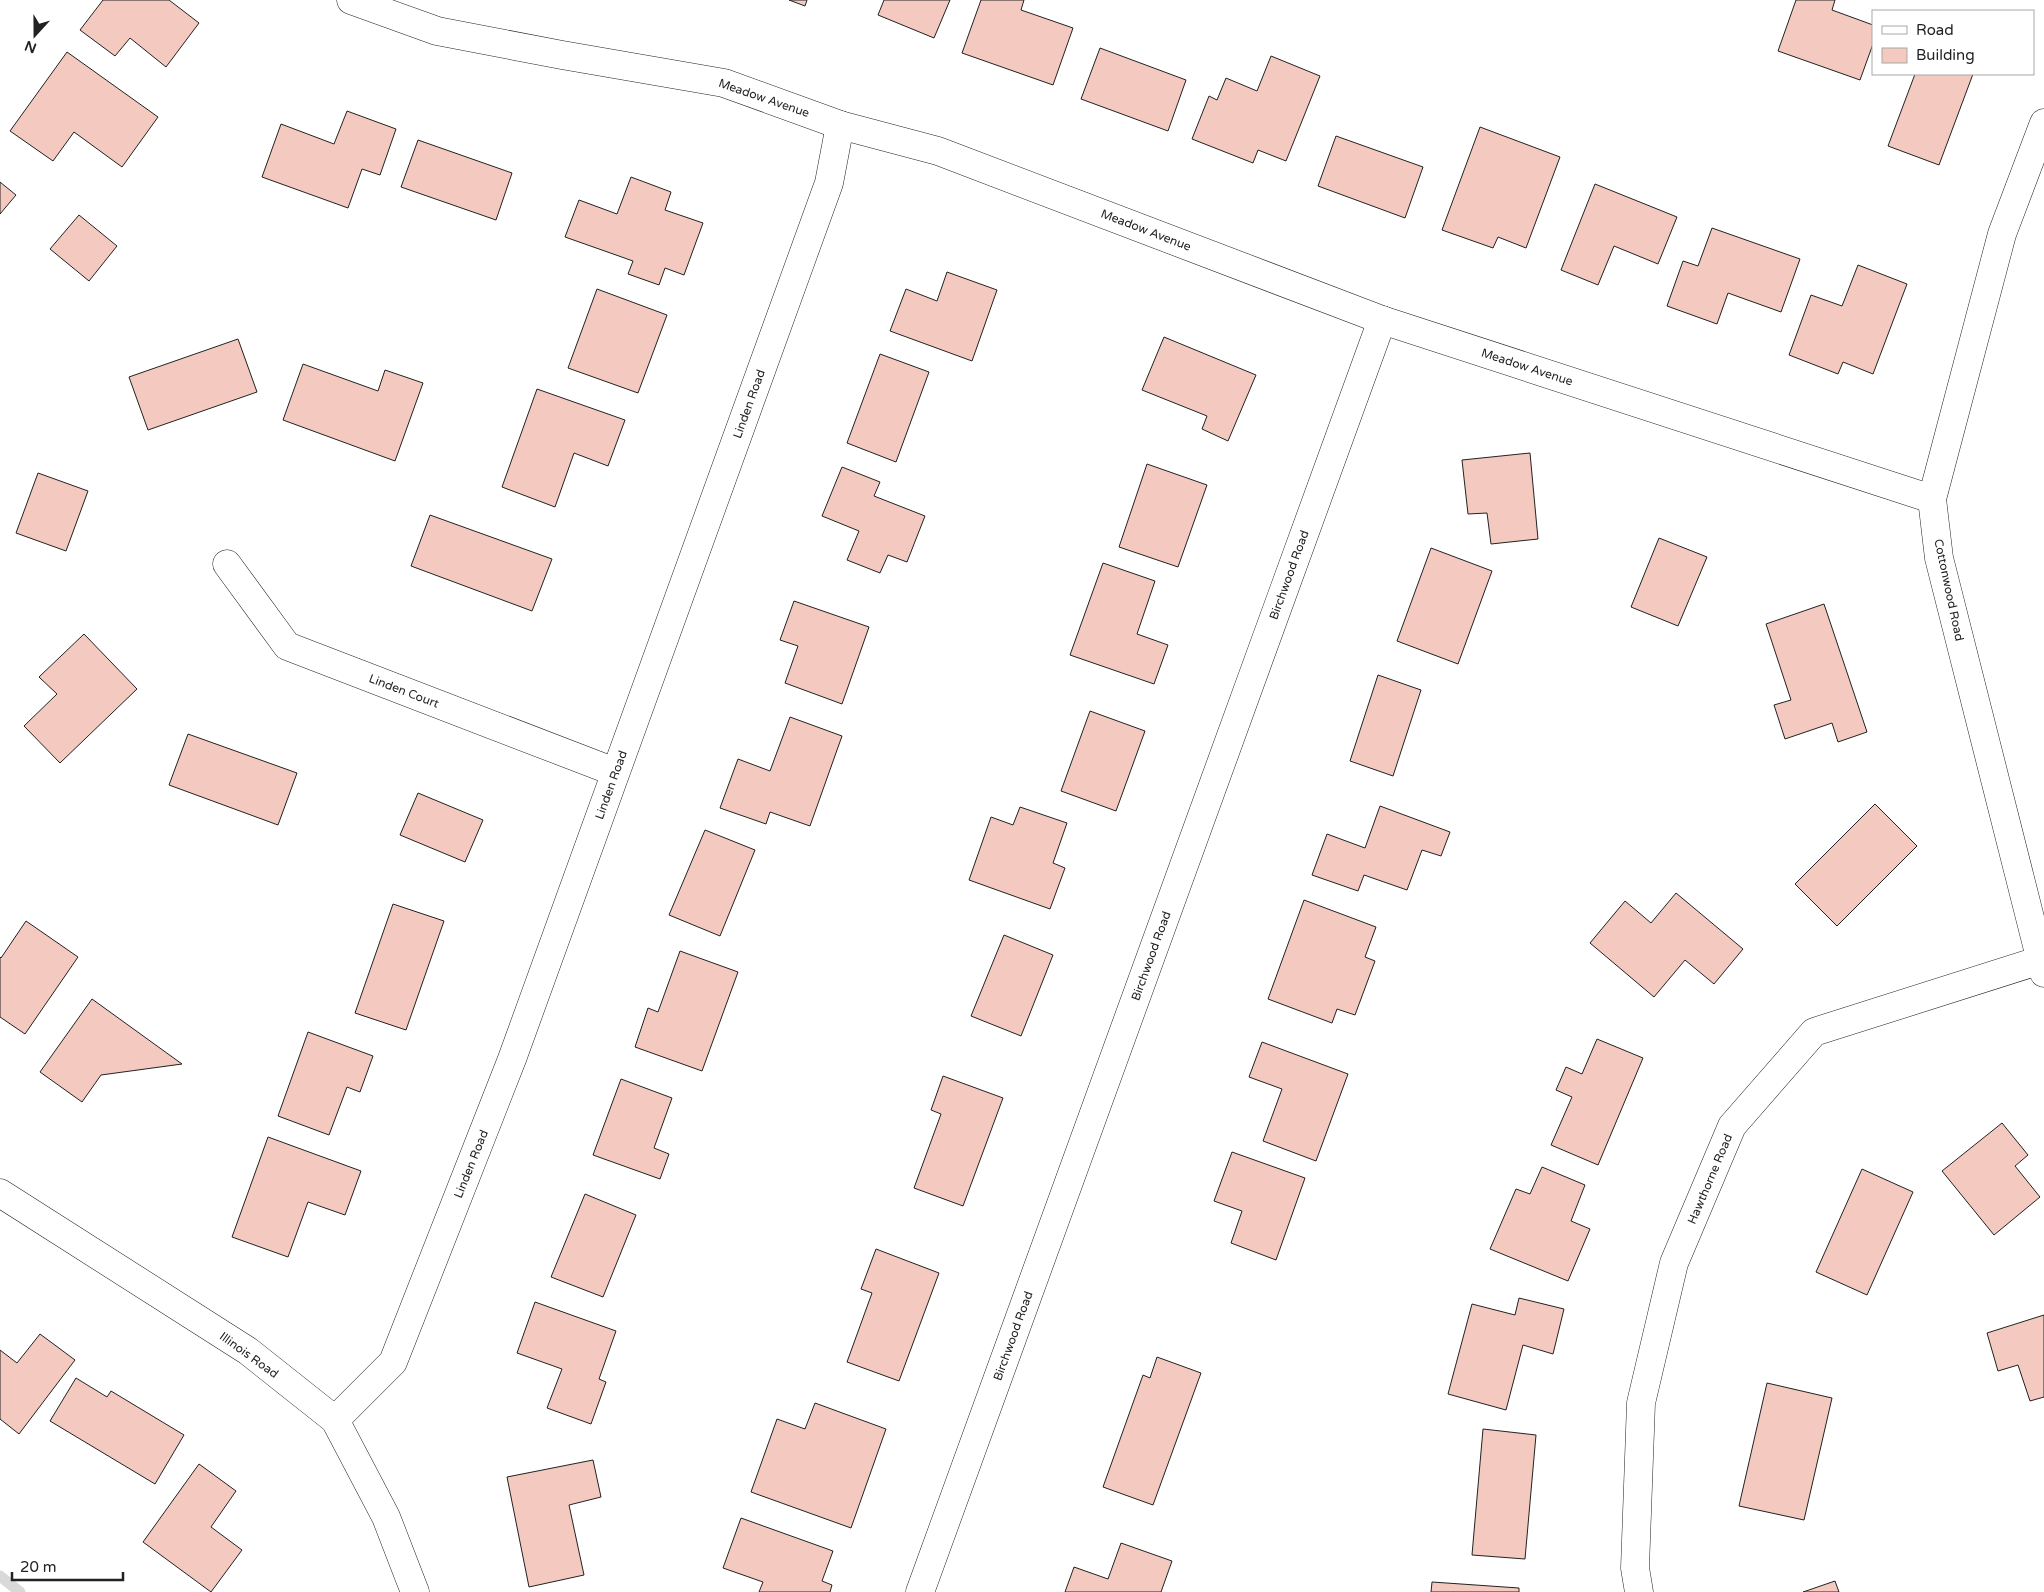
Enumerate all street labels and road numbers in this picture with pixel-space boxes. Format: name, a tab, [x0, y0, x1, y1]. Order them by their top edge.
street label: Meadow Avenue	[717, 76, 812, 120]
street label: Meadow Avenue	[1099, 206, 1193, 254]
street label: Meadow Avenue	[1480, 346, 1575, 388]
street label: Linden Road	[730, 368, 768, 440]
street label: Birchwood Road	[1266, 528, 1312, 622]
street label: Cottonwood Road	[1931, 538, 1967, 642]
street label: Linden Court	[367, 671, 441, 711]
street label: Linden Road	[592, 749, 630, 821]
street label: Birchwood Road	[1128, 909, 1174, 1003]
street label: Linden Road	[451, 1128, 491, 1200]
street label: Hawthorne Road	[1685, 1132, 1735, 1226]
street label: Birchwood Road	[990, 1289, 1036, 1383]
street label: Illinois Road	[217, 1329, 281, 1381]

